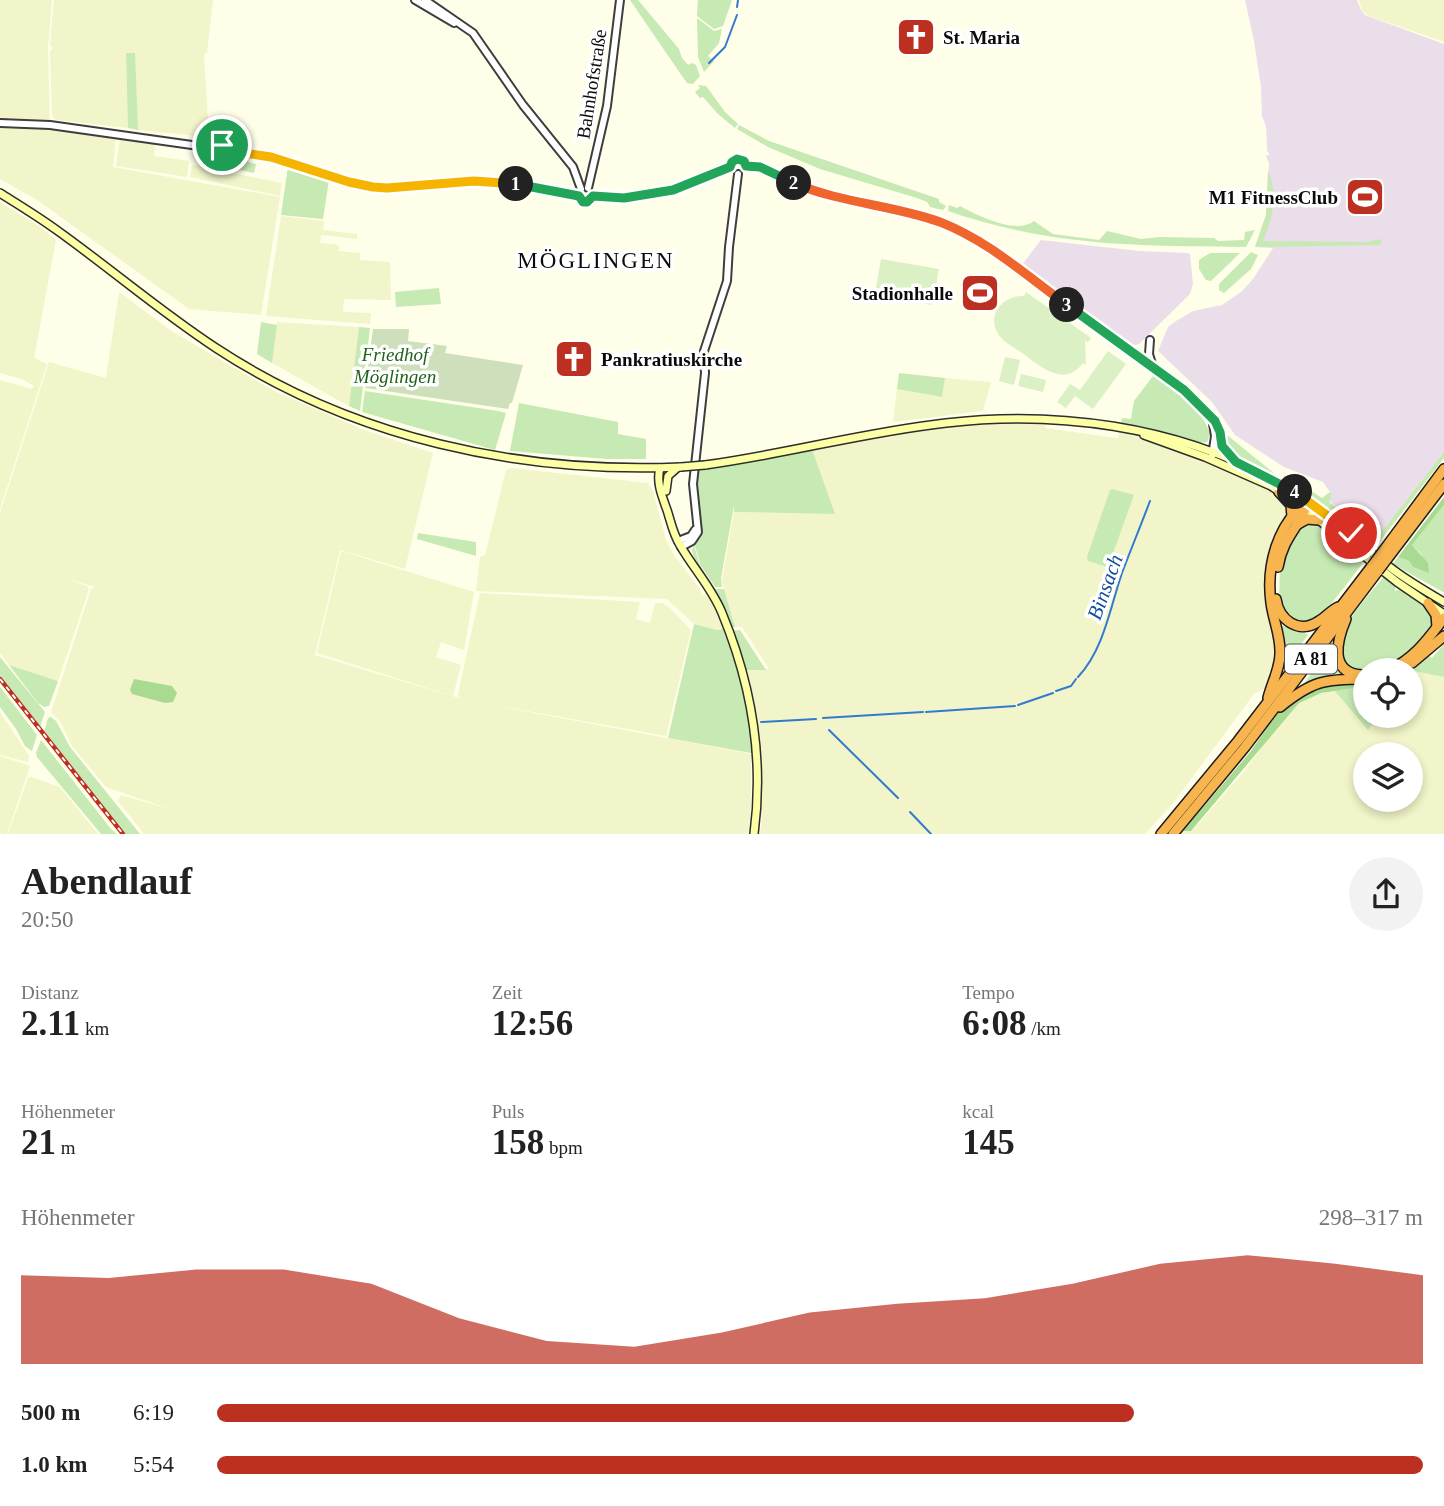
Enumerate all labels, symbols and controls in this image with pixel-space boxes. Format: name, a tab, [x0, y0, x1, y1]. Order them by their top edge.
church icon: St. Maria	[895, 16, 937, 58]
place label: St. Maria	[943, 27, 1021, 48]
street label: Bahnhofstraße	[572, 28, 611, 140]
pin	[192, 115, 252, 175]
icon: arrive	[203, 126, 241, 164]
pin: 1	[498, 166, 534, 202]
pin: 2	[776, 166, 812, 200]
text: 2	[789, 172, 798, 193]
text: 1	[511, 173, 520, 194]
sports icon: M1 FitnessClub	[1344, 176, 1386, 218]
place label: M1 FitnessClub	[1209, 187, 1338, 208]
district label: MÖGLINGEN	[517, 248, 675, 273]
sports icon: Stadionhalle	[959, 272, 1001, 314]
place label: Stadionhalle	[852, 283, 953, 304]
pin: 3	[1050, 288, 1084, 322]
text: 3	[1062, 294, 1071, 315]
church icon: Pankratiuskirche	[553, 338, 595, 380]
park label: Friedhof Möglingen	[353, 344, 436, 387]
place label: Pankratiuskirche	[601, 349, 742, 370]
pin: 4	[1278, 475, 1312, 510]
text: 4	[1290, 481, 1299, 502]
pin	[1321, 503, 1381, 563]
icon: check	[1332, 514, 1370, 552]
water label: Binsach	[1082, 551, 1128, 623]
road number: A 81	[1285, 644, 1337, 674]
map controls	[1353, 658, 1423, 812]
button: locate	[1353, 658, 1423, 728]
button: layers	[1353, 742, 1423, 812]
button: share	[1349, 857, 1423, 931]
text: Abendlauf	[21, 860, 192, 902]
text: 20:50	[21, 907, 73, 932]
text: Distanz	[21, 982, 79, 1003]
text: Zeit	[492, 982, 522, 1003]
text: Tempo	[962, 982, 1015, 1003]
text: 2.11	[21, 1004, 80, 1043]
text: 12:56	[492, 1004, 573, 1043]
text: 6:08	[962, 1004, 1026, 1043]
text: km	[80, 1018, 109, 1039]
text: /km	[1026, 1018, 1061, 1039]
text: Höhenmeter	[21, 1101, 115, 1122]
text: Puls	[492, 1101, 524, 1122]
text: kcal	[962, 1101, 994, 1122]
text: 21	[21, 1123, 56, 1162]
text: 158	[492, 1123, 544, 1162]
text: 145	[962, 1123, 1015, 1162]
text: m	[56, 1137, 76, 1158]
text: bpm	[544, 1137, 583, 1158]
text: Höhenmeter	[21, 1205, 135, 1230]
text: 298–317 m	[1319, 1205, 1423, 1230]
text: 500 m	[21, 1400, 80, 1425]
text: 6:19	[133, 1400, 174, 1425]
text: 1.0 km	[21, 1452, 87, 1477]
text: 5:54	[133, 1452, 174, 1477]

